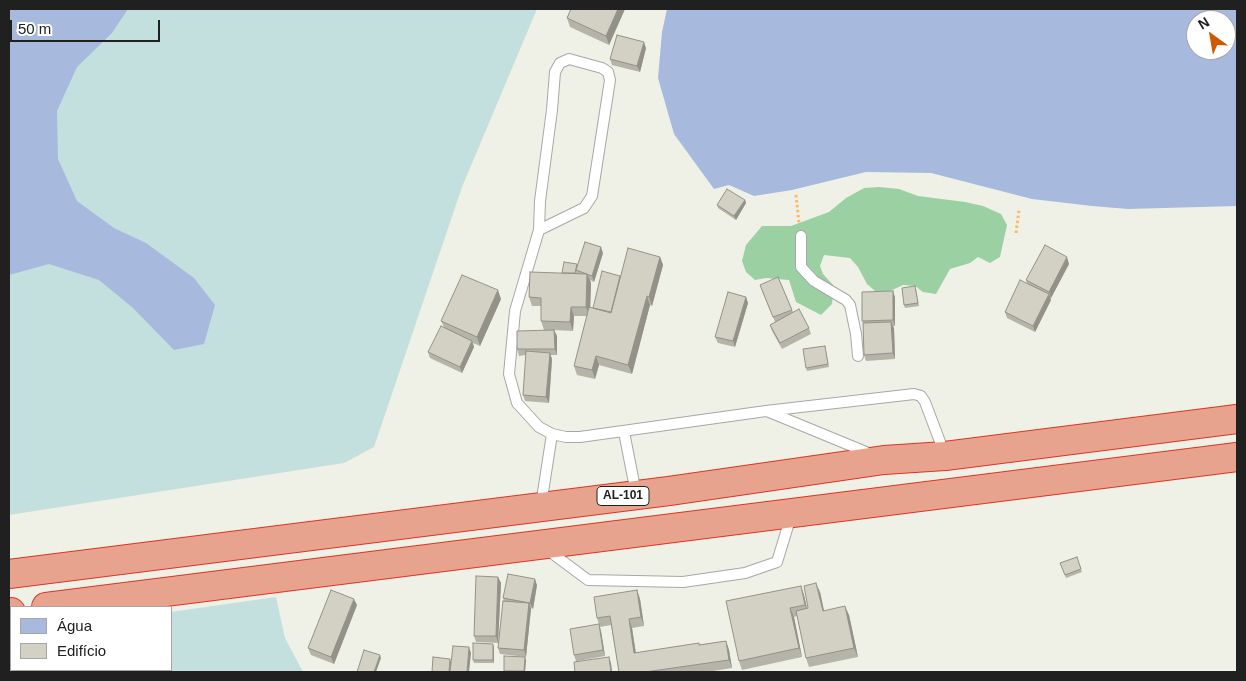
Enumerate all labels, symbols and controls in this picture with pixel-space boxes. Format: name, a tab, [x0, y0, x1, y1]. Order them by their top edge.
scale bar	[12, 10, 162, 42]
north arrow	[1186, 10, 1236, 60]
text: N	[1195, 14, 1212, 33]
text: 50 m	[18, 20, 51, 37]
road number: AL-101	[597, 486, 649, 506]
legend	[10, 606, 172, 671]
text: Água	[57, 617, 92, 634]
text: Edifício	[57, 642, 106, 659]

